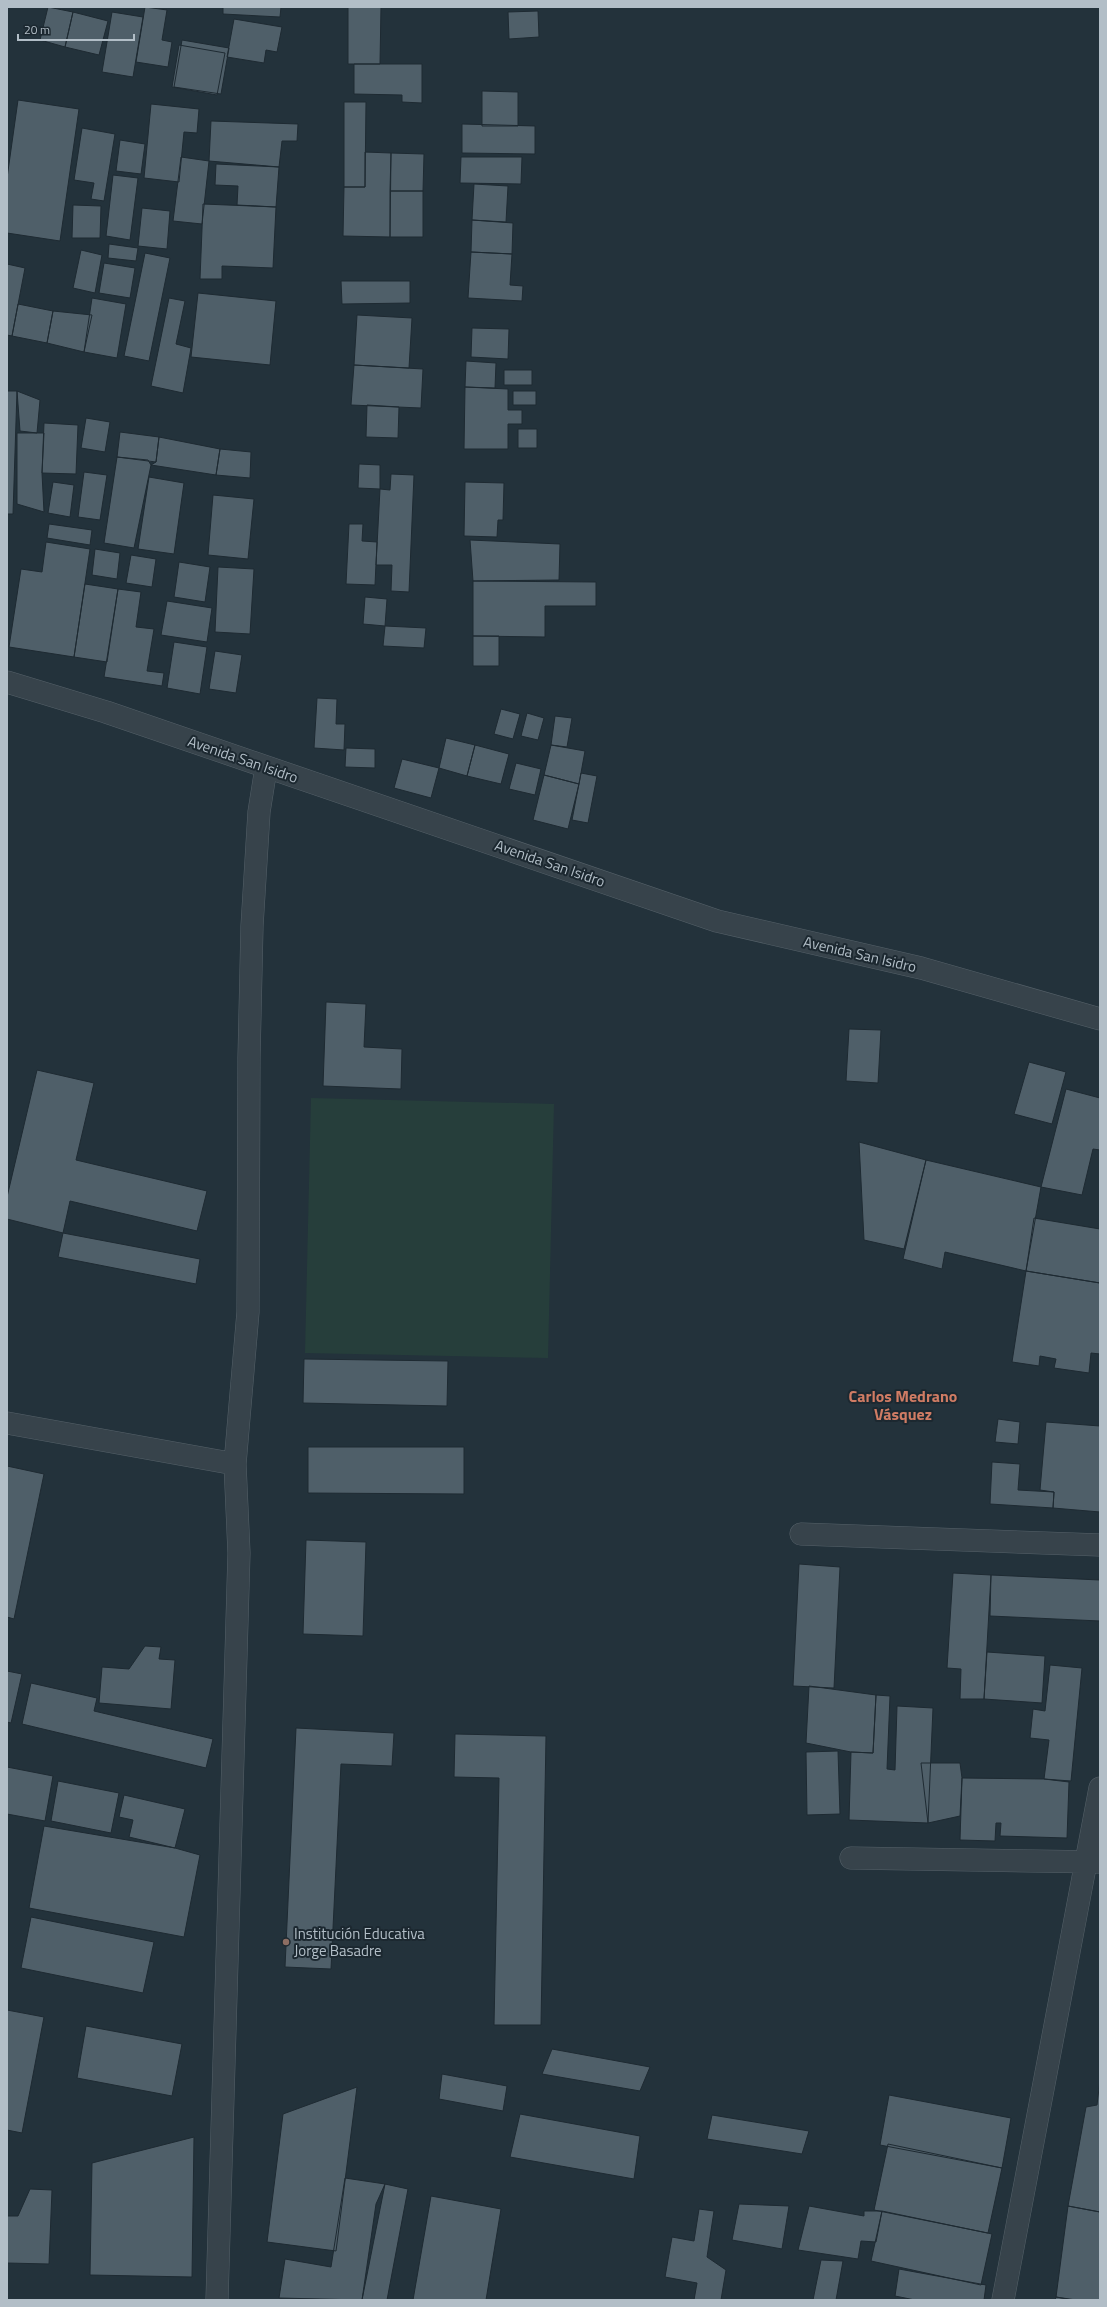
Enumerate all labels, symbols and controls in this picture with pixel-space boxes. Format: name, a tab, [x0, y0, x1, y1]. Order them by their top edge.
scale bar	[18, 16, 134, 42]
text: 20 m	[24, 20, 50, 39]
street label: Avenida San Isidro	[185, 729, 301, 789]
street label: Avenida San Isidro	[492, 833, 608, 893]
street label: Avenida San Isidro	[801, 930, 919, 978]
district label: Carlos Medrano Vásquez	[849, 1384, 957, 1426]
place label: Institución Educativa Jorge Basadre	[294, 1922, 425, 1962]
marker: Institución Educativa Jorge Basadre	[281, 1937, 291, 1947]

